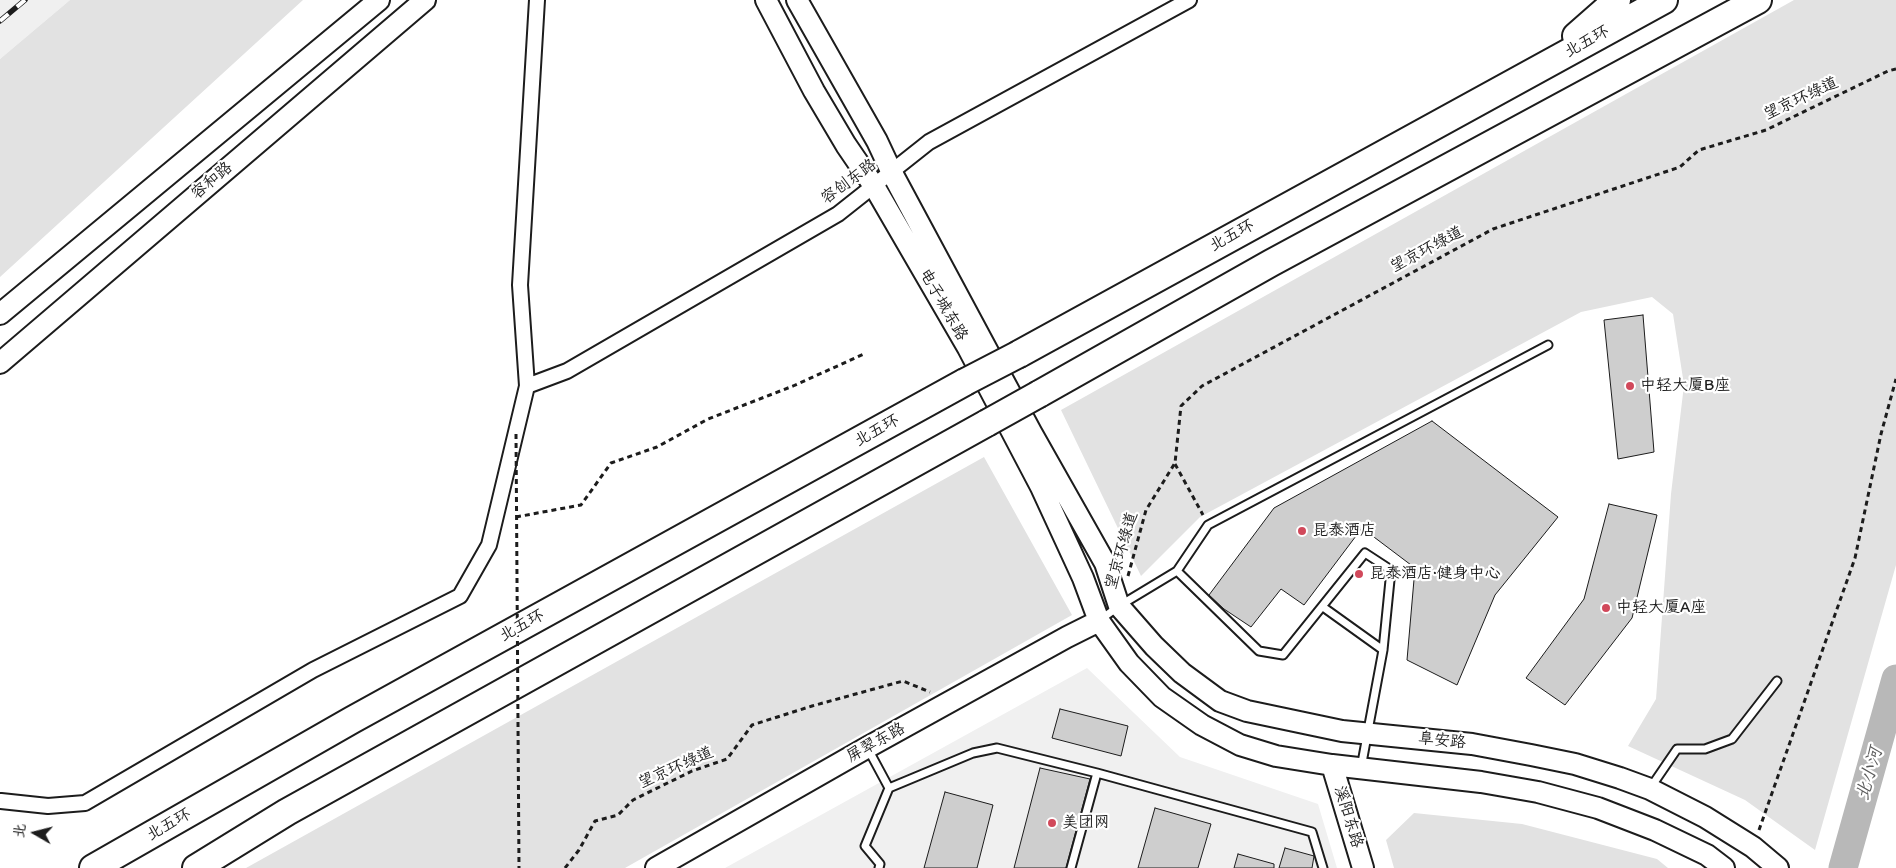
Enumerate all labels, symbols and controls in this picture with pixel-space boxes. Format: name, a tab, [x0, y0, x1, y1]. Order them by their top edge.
street label: 北五环	[1561, 22, 1613, 62]
street label: 望京环绿道	[1761, 73, 1841, 125]
street label: 容创东路	[817, 155, 881, 209]
street label: 容和路	[187, 158, 237, 204]
street label: 北五环	[1206, 216, 1258, 256]
street label: 望京环绿道	[1387, 223, 1467, 277]
street label: 电子城东路	[915, 266, 971, 344]
place label: 中轻大厦B座	[1640, 376, 1730, 396]
marker: 中轻大厦B座	[1624, 380, 1636, 392]
street label: 北五环	[851, 411, 903, 451]
street label: 望京环绿道	[1102, 510, 1142, 592]
place label: 昆泰酒店	[1312, 521, 1376, 541]
marker: 昆泰酒店	[1296, 525, 1308, 537]
place label: 昆泰酒店·健身中心	[1369, 564, 1501, 584]
marker: 昆泰酒店·健身中心	[1353, 568, 1365, 580]
place label: 中轻大厦A座	[1616, 598, 1706, 618]
marker: 中轻大厦A座	[1600, 602, 1612, 614]
street label: 北五环	[496, 606, 548, 646]
street label: 屏翠东路	[843, 719, 909, 767]
street label: 阜安路	[1417, 729, 1467, 753]
street label: 望京环绿道	[636, 743, 716, 793]
water label: 北小河	[1852, 745, 1888, 803]
street label: 溪阳东路	[1329, 784, 1367, 850]
street label: 北五环	[143, 805, 195, 845]
north arrow	[10, 808, 60, 858]
place label: 美团网	[1062, 813, 1110, 833]
marker: 美团网	[1046, 817, 1058, 829]
text: 北	[10, 823, 29, 839]

